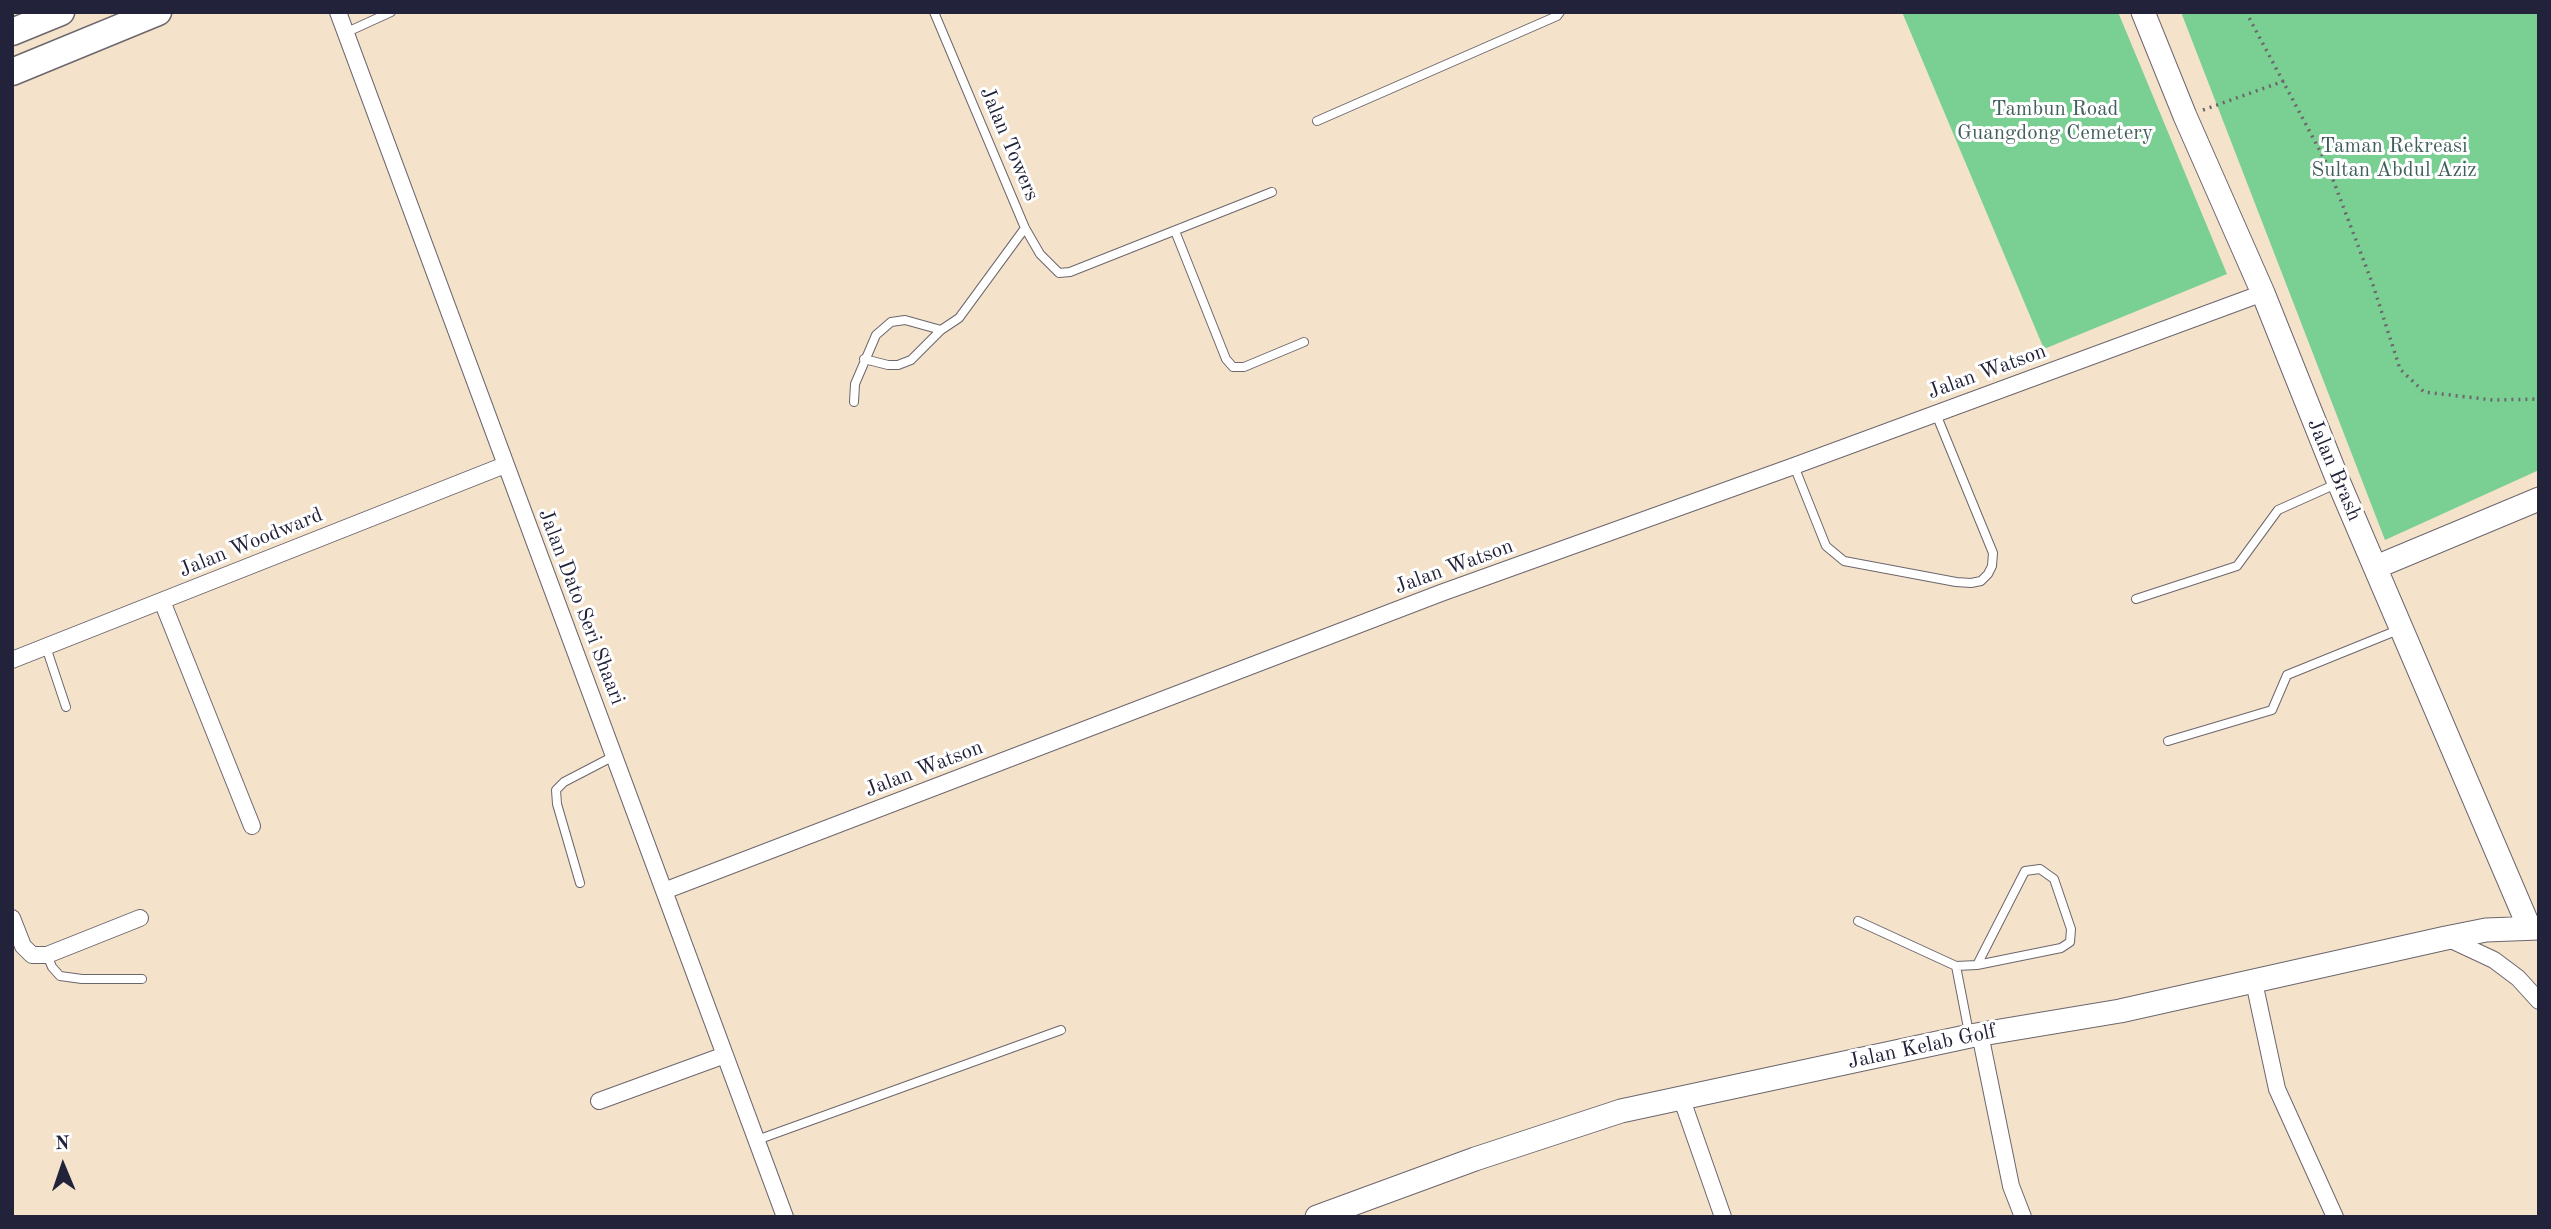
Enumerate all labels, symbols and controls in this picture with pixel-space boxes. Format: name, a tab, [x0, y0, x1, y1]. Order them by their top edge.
street label: Jalan Towers	[974, 83, 1044, 205]
park label: Tambun Road Guangdong Cemetery	[1957, 96, 2153, 146]
park label: Taman Rekreasi Sultan Abdul Aziz	[2311, 133, 2477, 183]
street label: Jalan Watson	[1924, 339, 2050, 405]
street label: Jalan Brash	[2301, 415, 2367, 525]
street label: Jalan Woodward	[175, 503, 327, 583]
street label: Jalan Dato Seri Shaari	[532, 506, 630, 708]
street label: Jalan Watson	[1391, 534, 1517, 600]
street label: Jalan Watson	[861, 735, 987, 803]
street label: Jalan Kelab Golf	[1845, 1019, 1999, 1075]
north arrow	[28, 1131, 98, 1201]
text: N	[55, 1135, 70, 1154]

